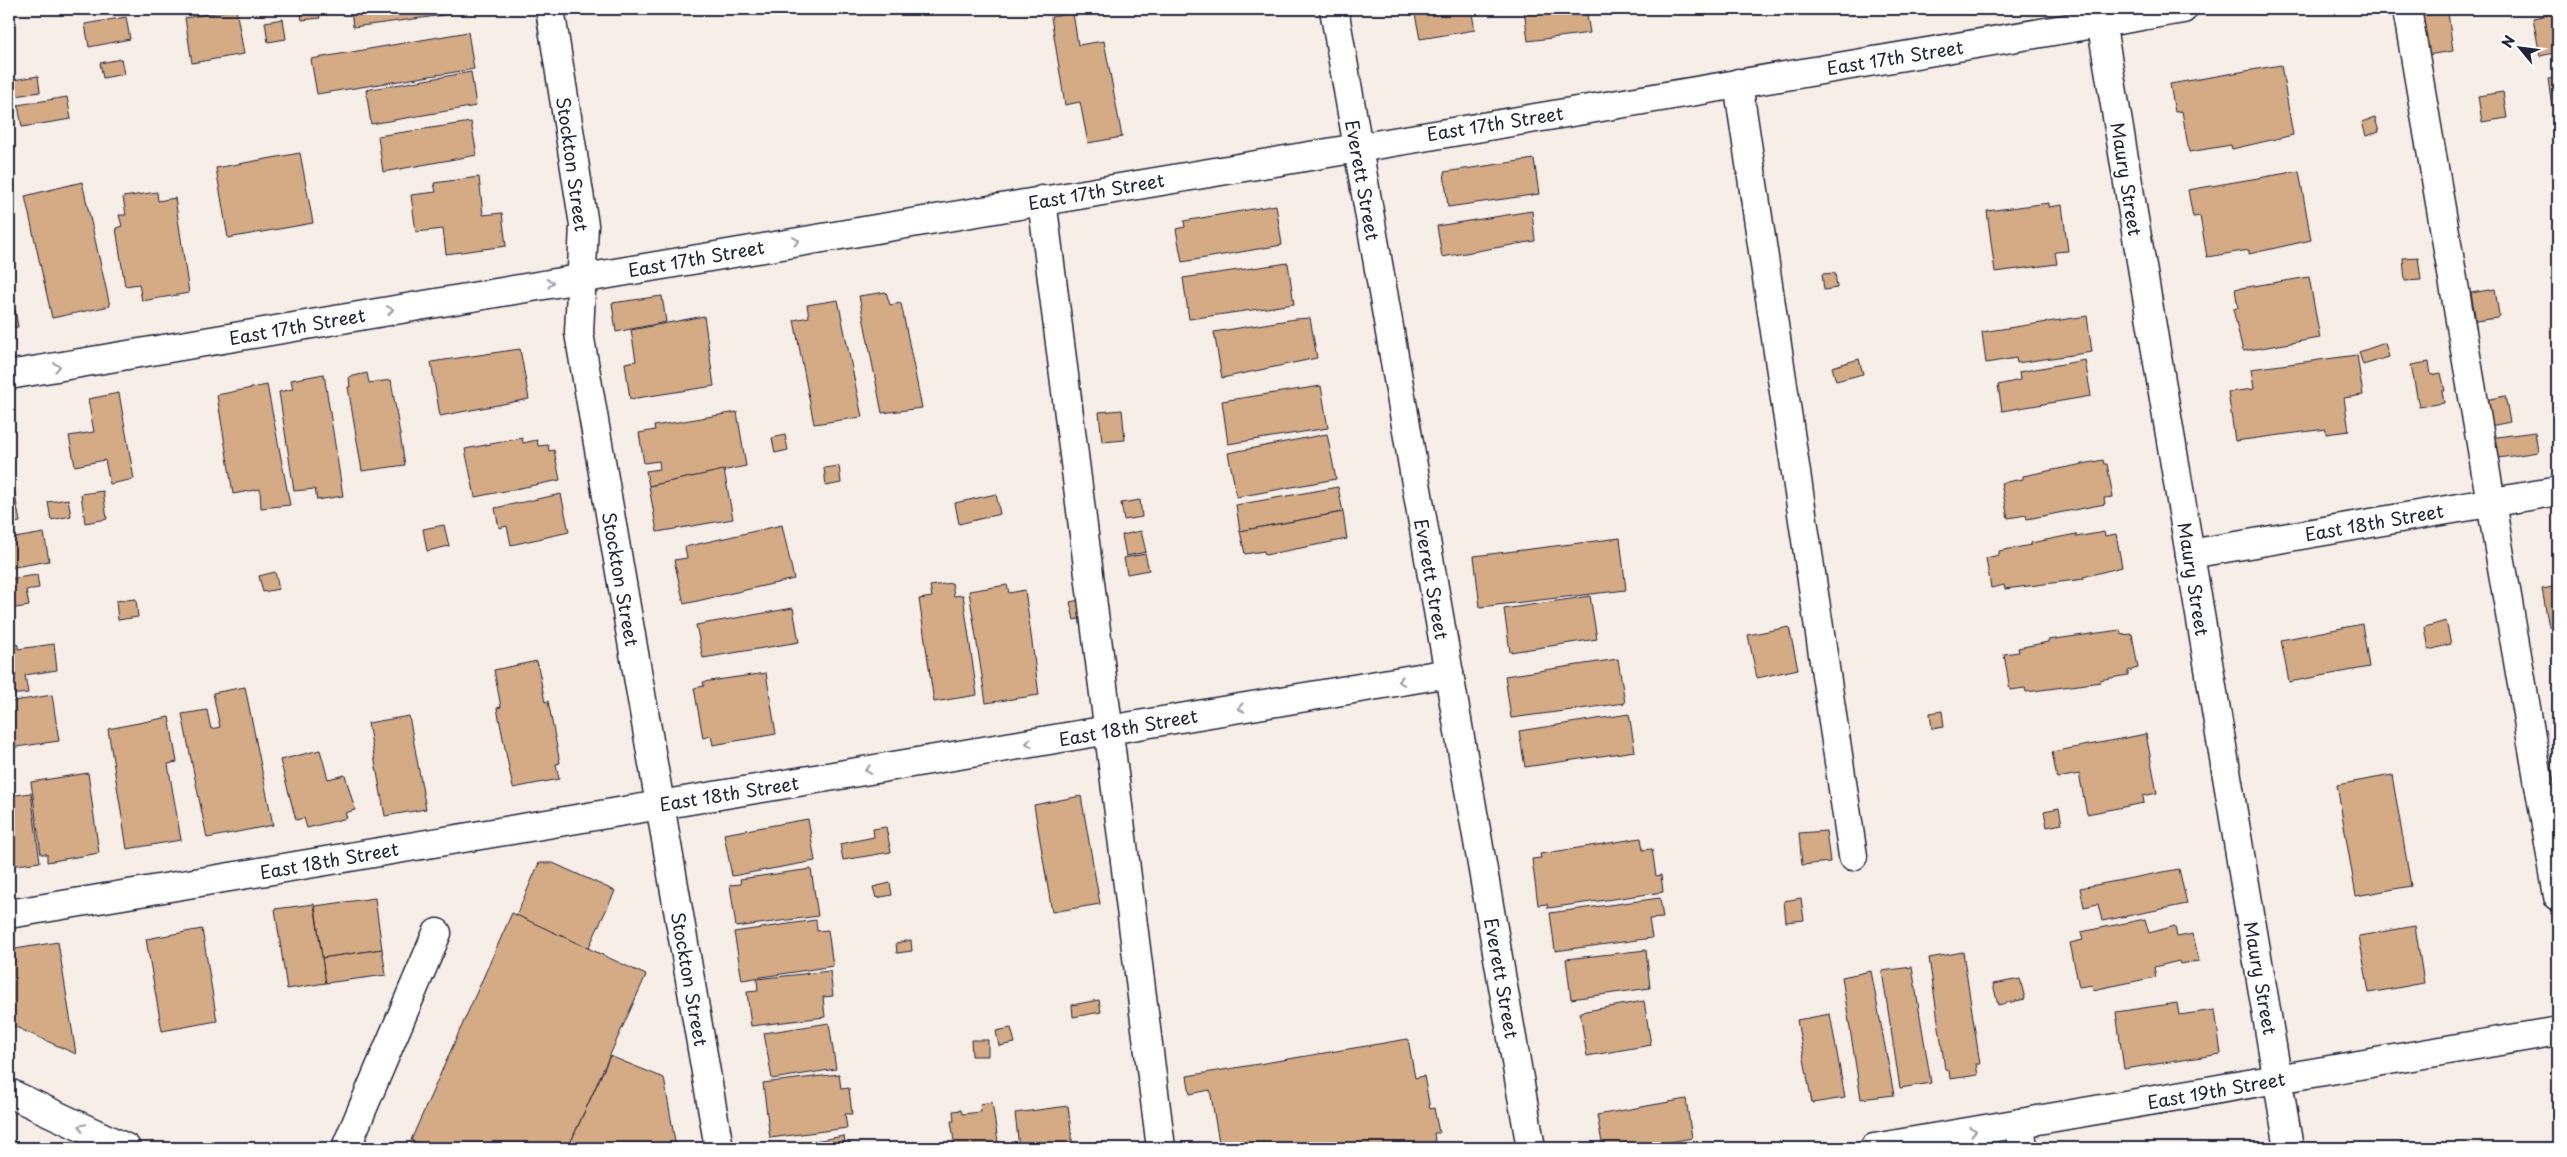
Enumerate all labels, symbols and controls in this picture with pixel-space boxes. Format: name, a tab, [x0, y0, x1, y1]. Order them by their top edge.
north arrow	[2494, 22, 2544, 72]
text: N	[2496, 32, 2520, 51]
street label: East 17th Street	[1825, 33, 1965, 81]
street label: Stockton Street	[550, 95, 596, 233]
street label: East 17th Street	[1425, 99, 1565, 147]
street label: Everett Street	[1339, 118, 1387, 242]
street label: Maury Street	[2105, 120, 2149, 238]
street label: East 17th Street	[1026, 166, 1166, 216]
street label: East 17th Street	[626, 233, 766, 283]
one-way arrow	[792, 237, 801, 247]
one-way arrow	[545, 278, 554, 288]
street label: East 17th Street	[227, 301, 367, 351]
one-way arrow	[385, 306, 394, 316]
one-way arrow	[52, 362, 61, 372]
street label: East 18th Street	[2303, 497, 2445, 547]
street label: Stockton Street	[596, 510, 646, 648]
street label: Everett Street	[1408, 517, 1456, 641]
street label: Maury Street	[2172, 520, 2216, 638]
one-way arrow	[1396, 675, 1405, 685]
street label: East 18th Street	[1057, 702, 1199, 752]
one-way arrow	[1236, 702, 1245, 712]
one-way arrow	[1024, 738, 1033, 748]
one-way arrow	[864, 764, 872, 775]
street label: East 18th Street	[658, 769, 800, 817]
street label: East 18th Street	[258, 835, 400, 885]
street label: Stockton Street	[665, 910, 715, 1048]
street label: Everett Street	[1478, 916, 1526, 1040]
street label: Maury Street	[2238, 919, 2284, 1037]
street label: East 19th Street	[2145, 1065, 2287, 1115]
one-way arrow	[78, 1123, 87, 1133]
one-way arrow	[1969, 1127, 1978, 1137]

